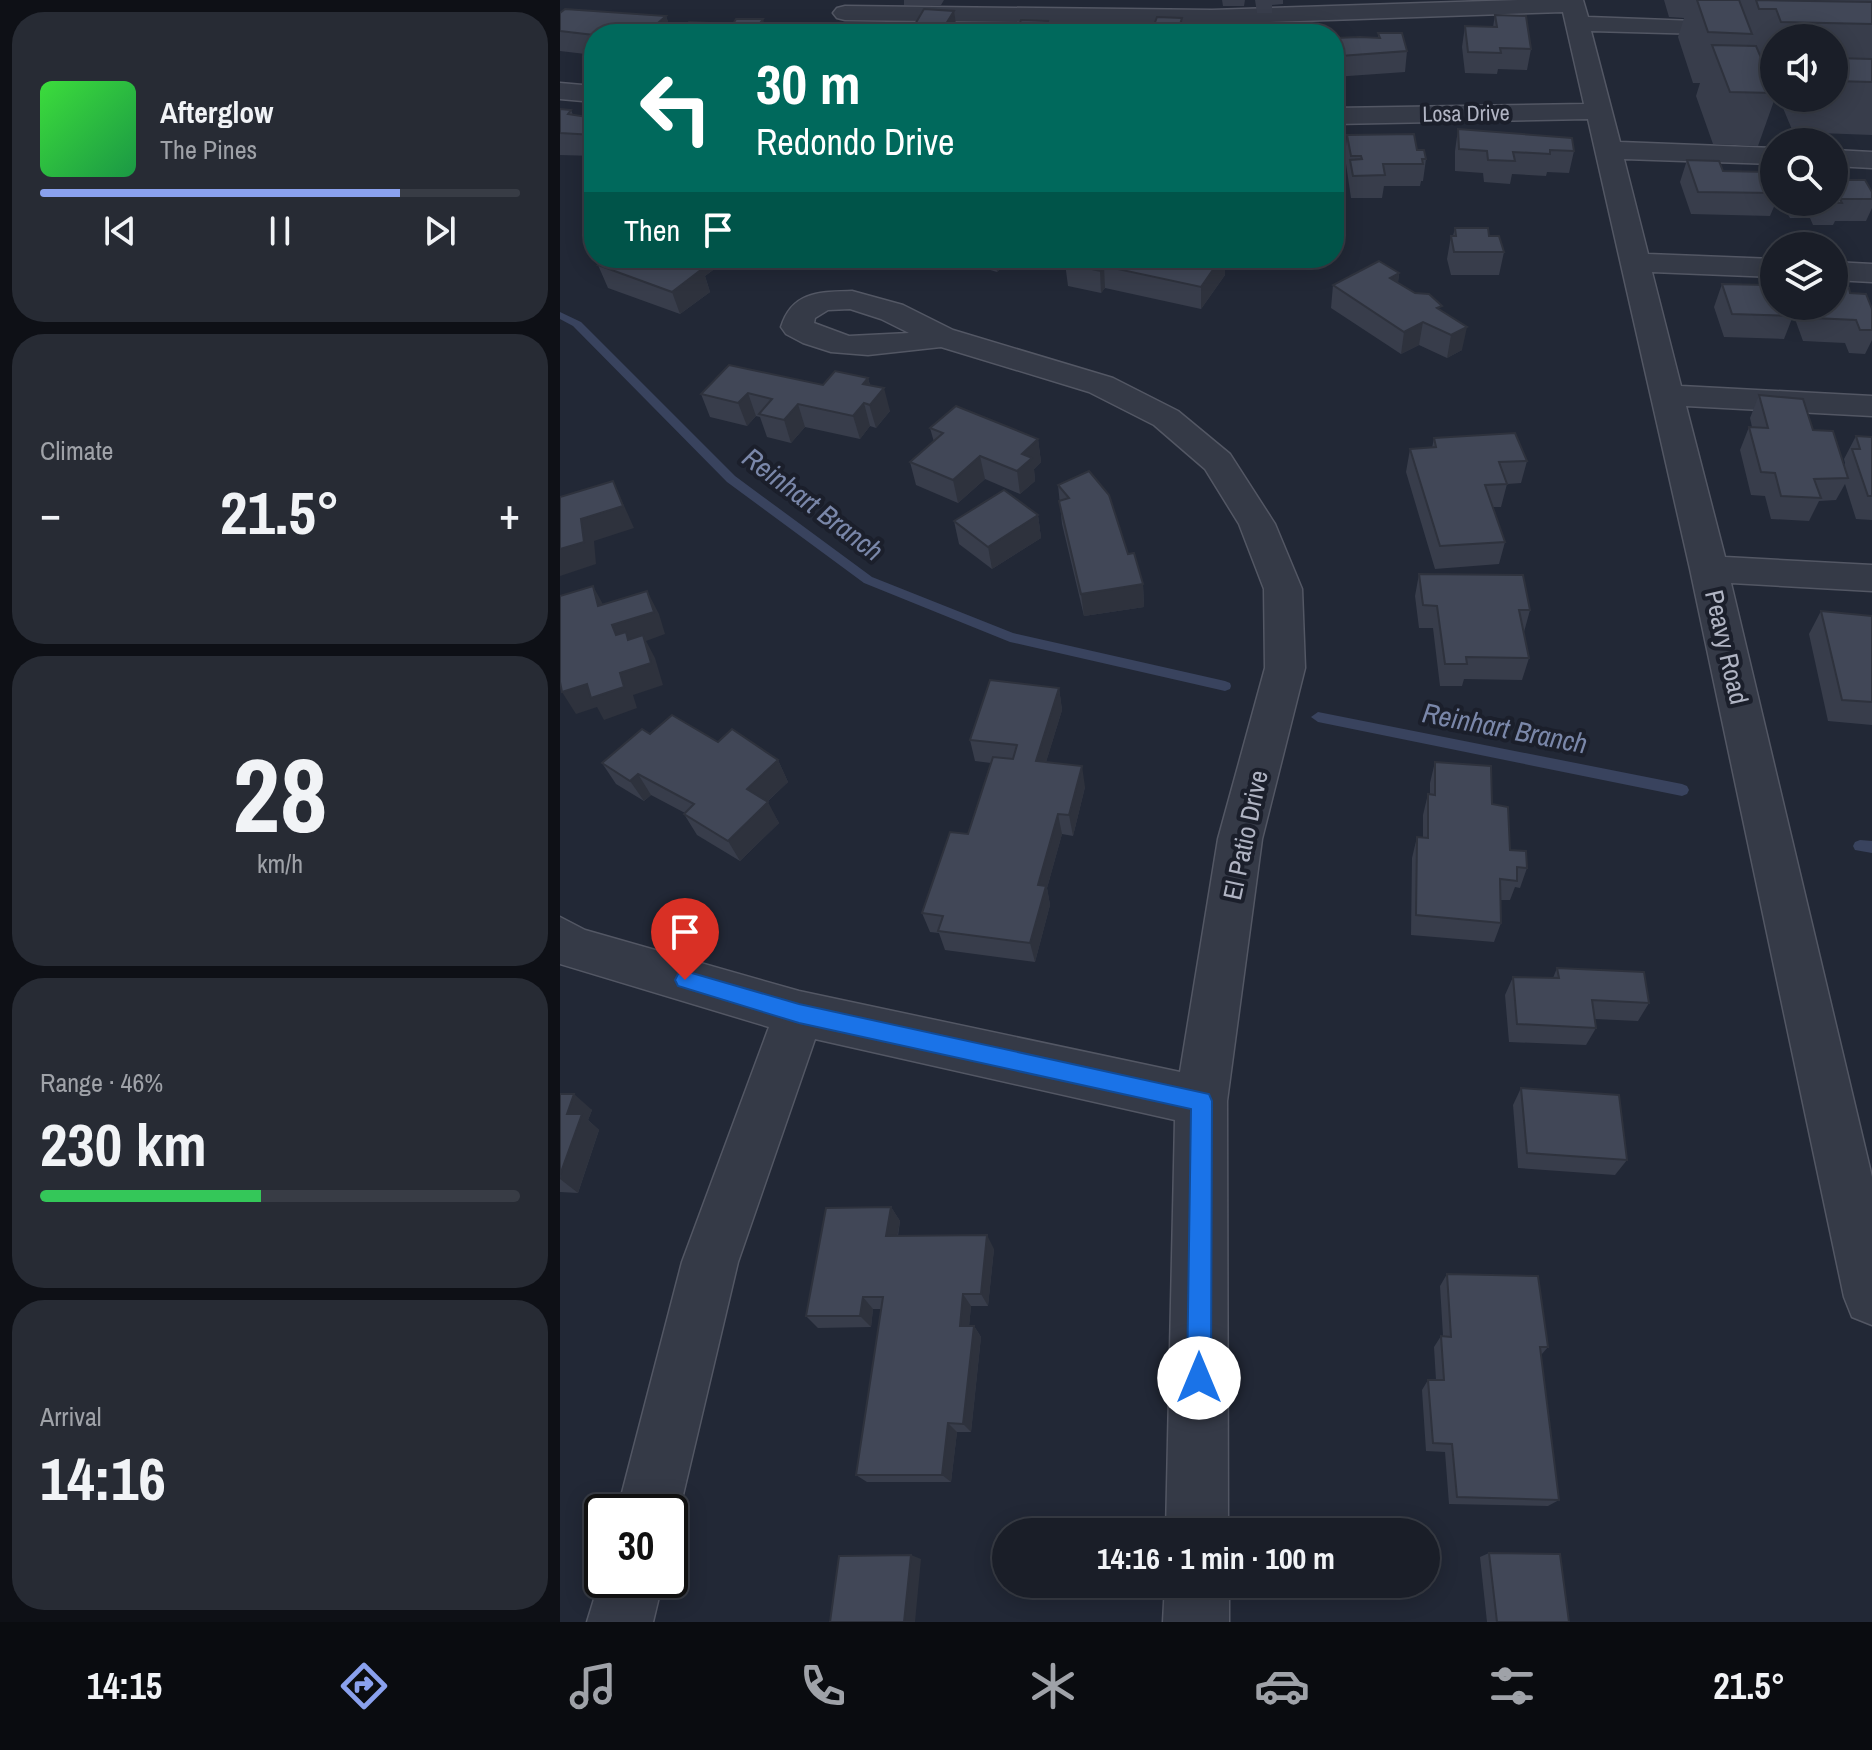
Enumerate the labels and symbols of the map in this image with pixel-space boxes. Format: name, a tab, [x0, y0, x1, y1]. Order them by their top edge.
street label: Losa Drive	[1422, 97, 1510, 129]
water label: Reinhart Branch	[735, 439, 891, 569]
street label: Peavy Road	[1697, 586, 1757, 708]
water label: Reinhart Branch	[1419, 693, 1591, 763]
street label: El Patio Drive	[1214, 767, 1276, 903]
pin	[651, 898, 719, 980]
position arrow	[1157, 1336, 1241, 1420]
speed limit sign: 30	[584, 1494, 688, 1598]

